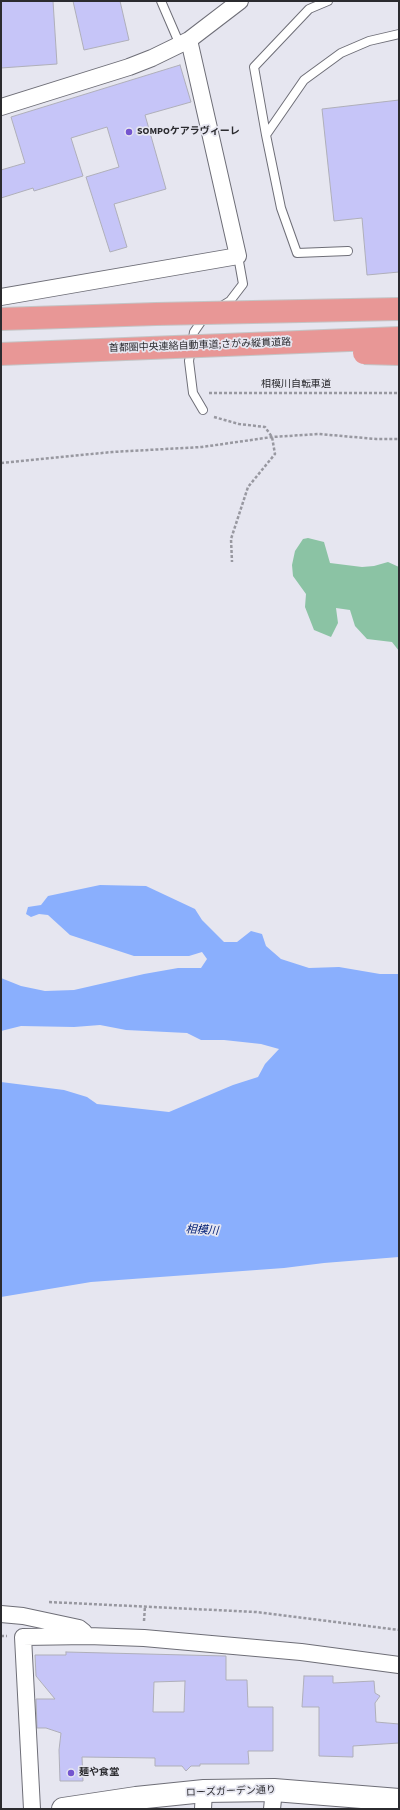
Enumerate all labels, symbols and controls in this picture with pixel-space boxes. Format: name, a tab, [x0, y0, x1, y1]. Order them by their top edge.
place label: SOMPOケアラヴィーレ	[137, 126, 240, 138]
marker: SOMPOケアラヴィーレ	[124, 127, 134, 137]
street label: 首都圏中央連絡自動車道;さがみ縦貫道路	[109, 337, 291, 355]
street label: 相模川自転車道	[261, 379, 331, 391]
water label: 相模川	[185, 1224, 219, 1238]
place label: 麺や食堂	[79, 1767, 119, 1779]
marker: 麺や食堂	[66, 1768, 76, 1778]
street label: ローズガーデン通り	[186, 1784, 276, 1800]

